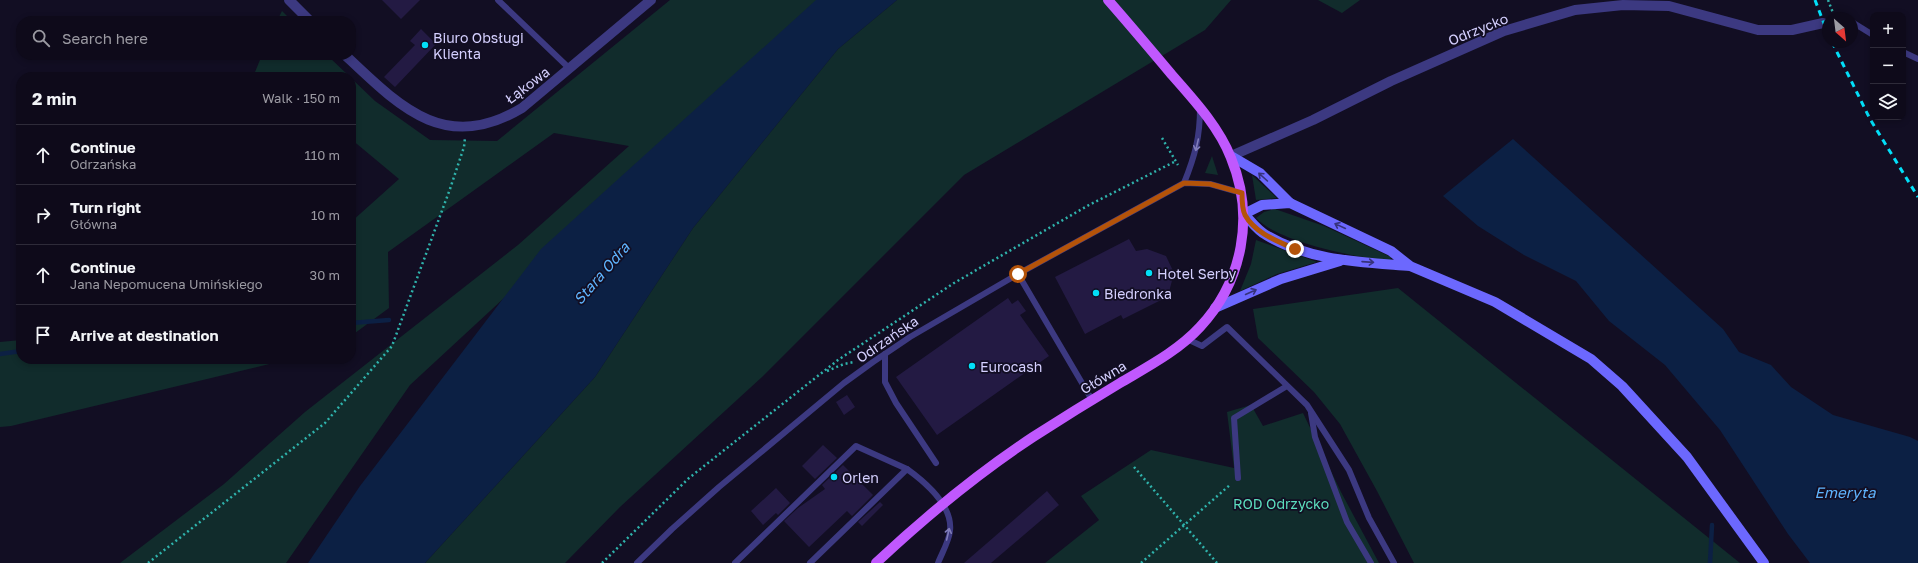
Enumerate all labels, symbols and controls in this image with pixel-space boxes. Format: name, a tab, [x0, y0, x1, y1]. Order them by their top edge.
street label: Odrzycko	[1446, 9, 1510, 49]
north arrow	[1822, 12, 1858, 48]
map controls	[1870, 12, 1906, 120]
button: +	[1870, 12, 1906, 48]
search box	[16, 16, 356, 60]
icon: search	[30, 27, 52, 49]
text: Search here	[62, 29, 148, 47]
place label: Biuro Obsługi Klienta	[433, 29, 524, 62]
marker: Biuro Obsługi Klienta	[420, 40, 430, 50]
button: −	[1870, 48, 1906, 84]
street label: Łąkowa	[501, 63, 553, 107]
button: layers	[1870, 84, 1906, 120]
text: 2 min	[32, 88, 76, 109]
text: Walk · 150 m	[262, 90, 340, 106]
text: Continue	[70, 138, 136, 156]
one-way arrow	[1193, 138, 1201, 151]
icon: ahead	[32, 144, 54, 166]
text: 110 m	[305, 147, 340, 163]
text: Odrzańska	[70, 156, 136, 172]
one-way arrow	[1258, 172, 1268, 181]
text: Turn right	[70, 198, 141, 216]
icon: right	[32, 204, 54, 226]
text: 10 m	[311, 207, 340, 223]
text: Główna	[70, 216, 117, 232]
one-way arrow	[1334, 222, 1346, 229]
water label: Stara Odra	[569, 238, 633, 308]
route end	[1286, 240, 1304, 258]
text: Continue	[70, 258, 136, 276]
one-way arrow	[1361, 259, 1374, 266]
icon: ahead	[32, 264, 54, 286]
route start	[1009, 265, 1027, 283]
place label: Hotel Serby	[1157, 265, 1237, 282]
text: 30 m	[310, 267, 340, 283]
marker: Hotel Serby	[1144, 268, 1154, 278]
text: Jana Nepomucena Umińskiego	[70, 276, 262, 292]
place label: Biedronka	[1104, 285, 1172, 302]
marker: Biedronka	[1091, 288, 1101, 298]
one-way arrow	[1244, 288, 1256, 295]
street label: Odrzańska	[853, 312, 921, 366]
icon: arrive	[32, 324, 54, 346]
text: Arrive at destination	[70, 326, 219, 344]
street label: Główna	[1077, 357, 1129, 397]
place label: Eurocash	[980, 358, 1042, 375]
marker: Eurocash	[967, 361, 977, 371]
place label: Orlen	[842, 469, 879, 486]
marker: Orlen	[829, 472, 839, 482]
water label: Emeryta	[1815, 483, 1876, 502]
park label: ROD Odrzycko	[1233, 495, 1329, 512]
one-way arrow	[945, 528, 953, 541]

